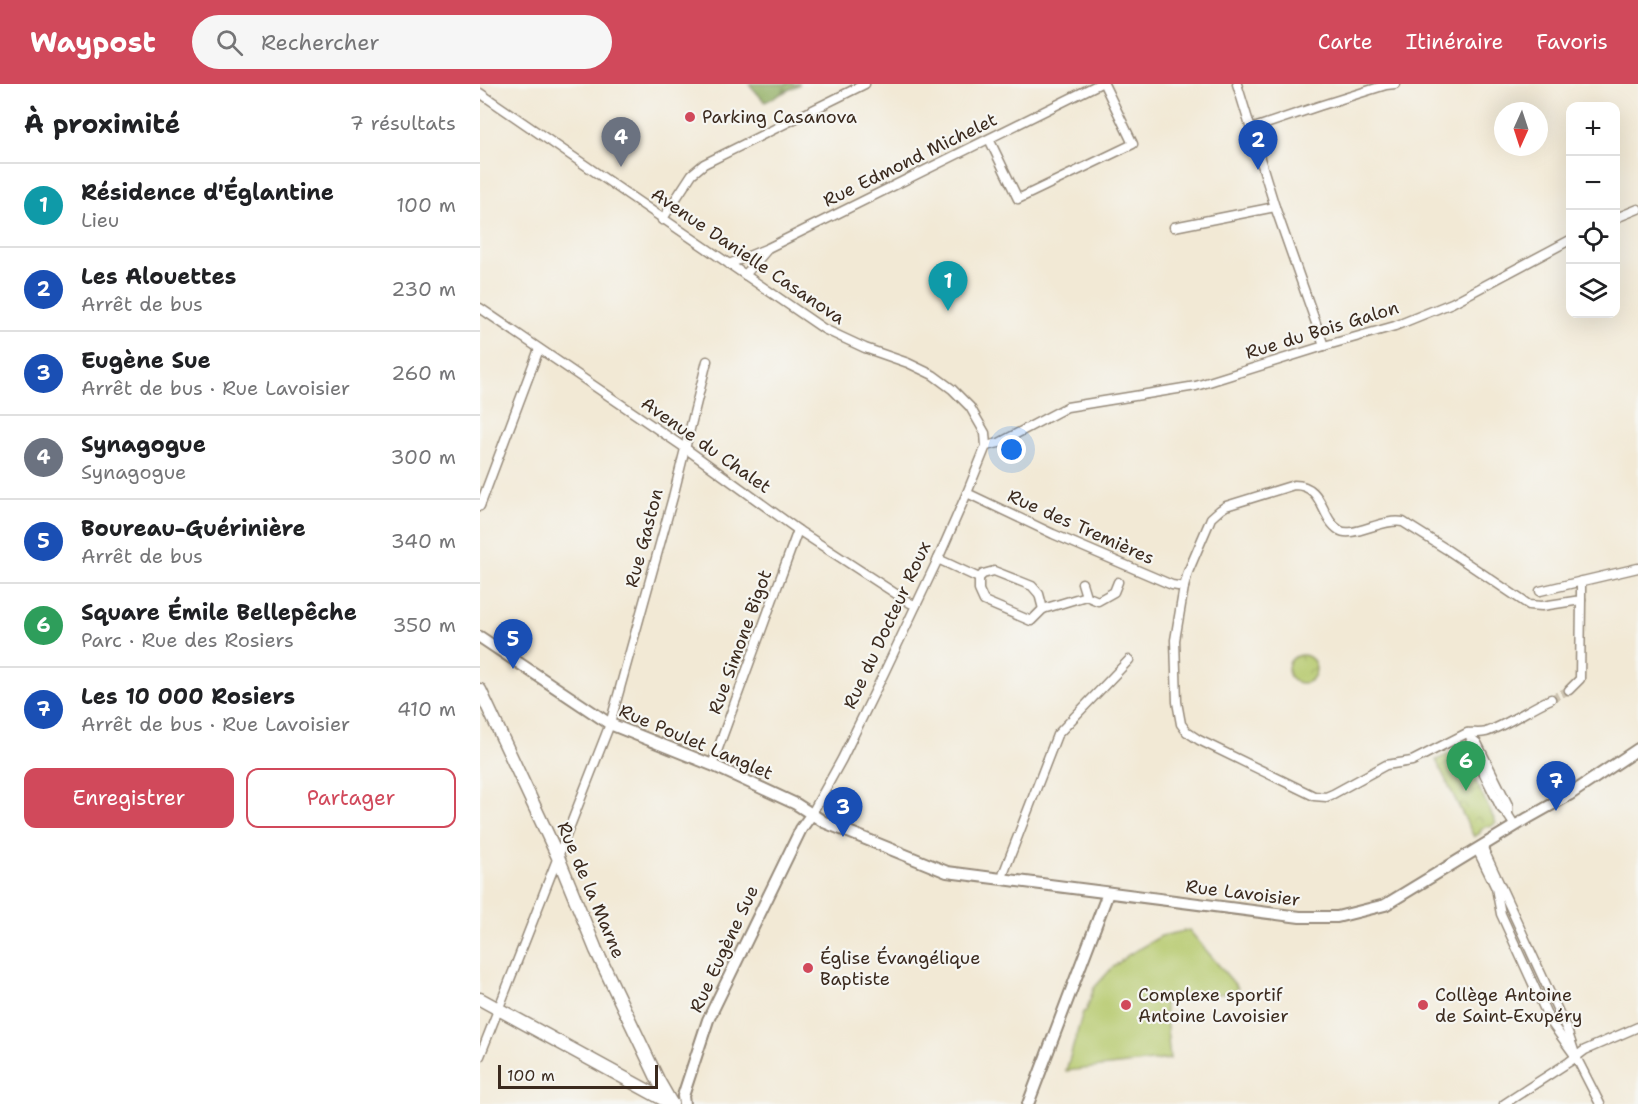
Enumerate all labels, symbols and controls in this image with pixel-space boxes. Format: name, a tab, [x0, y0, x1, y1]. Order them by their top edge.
search box	[192, 15, 612, 69]
text: Waypost	[30, 23, 156, 61]
icon: search	[213, 26, 246, 59]
text: Rechercher	[261, 28, 380, 57]
text: Carte	[1318, 28, 1373, 56]
text: Itinéraire	[1406, 28, 1503, 56]
text: Favoris	[1536, 28, 1608, 56]
north arrow	[1494, 102, 1548, 156]
map controls	[1566, 102, 1620, 318]
button: +	[1566, 102, 1620, 156]
place label: Parking Casanova	[702, 105, 857, 129]
text: À proximité	[24, 106, 180, 141]
street label: Rue Edmond Michelet	[819, 107, 1001, 213]
text: 7 résultats	[350, 110, 456, 136]
marker: Parking Casanova	[683, 110, 697, 124]
pin: 4	[602, 118, 640, 167]
pin: 2	[1238, 120, 1278, 170]
button: −	[1566, 156, 1620, 210]
text: Résidence d'Églantine	[81, 178, 334, 207]
street label: Avenue Danielle Casanova	[646, 182, 850, 330]
text: 1	[39, 192, 48, 218]
text: 100 m	[396, 192, 456, 218]
text: Lieu	[81, 207, 119, 233]
button: locate	[1566, 210, 1620, 264]
text: Les Alouettes	[81, 262, 236, 291]
pin: 1	[928, 262, 968, 311]
button: layers	[1566, 264, 1620, 318]
text: 2	[37, 276, 51, 302]
text: 230 m	[391, 276, 456, 302]
text: Arrêt de bus	[81, 291, 203, 317]
street label: Rue du Bois Galon	[1242, 295, 1402, 365]
text: Eugène Sue	[81, 346, 211, 375]
text: 3	[37, 360, 51, 386]
text: 260 m	[391, 360, 456, 386]
text: Arrêt de bus · Rue Lavoisier	[81, 375, 350, 401]
street label: Avenue du Chalet	[636, 391, 776, 499]
text: Synagogue	[81, 430, 206, 459]
your location	[997, 435, 1026, 464]
text: 4	[37, 444, 51, 470]
text: 300 m	[390, 444, 456, 470]
text: Synagogue	[81, 459, 186, 485]
street label: Rue des Tremières	[1004, 484, 1158, 570]
street label: Rue Gaston	[619, 486, 669, 590]
text: Boureau-Guérinière	[81, 514, 306, 543]
text: 5	[37, 528, 50, 554]
text: 340 m	[391, 528, 456, 554]
street label: Rue du Docteur Roux	[838, 537, 936, 713]
text: Arrêt de bus	[81, 543, 203, 569]
street label: Rue Simone Bigot	[703, 566, 777, 718]
text: Square Émile Bellepêche	[81, 598, 357, 627]
text: 6	[37, 612, 51, 638]
text: 350 m	[392, 612, 456, 638]
pin: 5	[494, 620, 532, 669]
text: Parc · Rue des Rosiers	[81, 627, 294, 653]
text: Les 10 000 Rosiers	[81, 682, 295, 711]
text: 7	[37, 696, 51, 722]
text: 410 m	[397, 696, 456, 722]
street label: Rue Poulet Langlet	[615, 699, 777, 785]
text: Arrêt de bus · Rue Lavoisier	[81, 711, 350, 737]
pin: 6	[1446, 742, 1486, 791]
pin: 7	[1536, 762, 1576, 811]
button: Enregistrer	[24, 768, 234, 828]
button: Partager	[246, 768, 456, 828]
pin: 3	[824, 788, 862, 837]
street label: Rue de la Marne	[551, 818, 631, 962]
street label: Rue Lavoisier	[1184, 874, 1302, 912]
street label: Rue Eugène Sue	[684, 882, 764, 1016]
place label: Église Évangélique Baptiste	[820, 946, 980, 991]
marker: Église Évangélique Baptiste	[801, 961, 815, 975]
place label: Complexe sportif Antoine Lavoisier	[1138, 983, 1289, 1028]
place label: Collège Antoine de Saint-Exupéry	[1435, 983, 1582, 1028]
marker: Complexe sportif Antoine Lavoisier	[1119, 998, 1133, 1012]
marker: Collège Antoine de Saint-Exupéry	[1416, 998, 1430, 1012]
scale bar	[498, 1062, 658, 1090]
text: 100 m	[507, 1065, 555, 1086]

